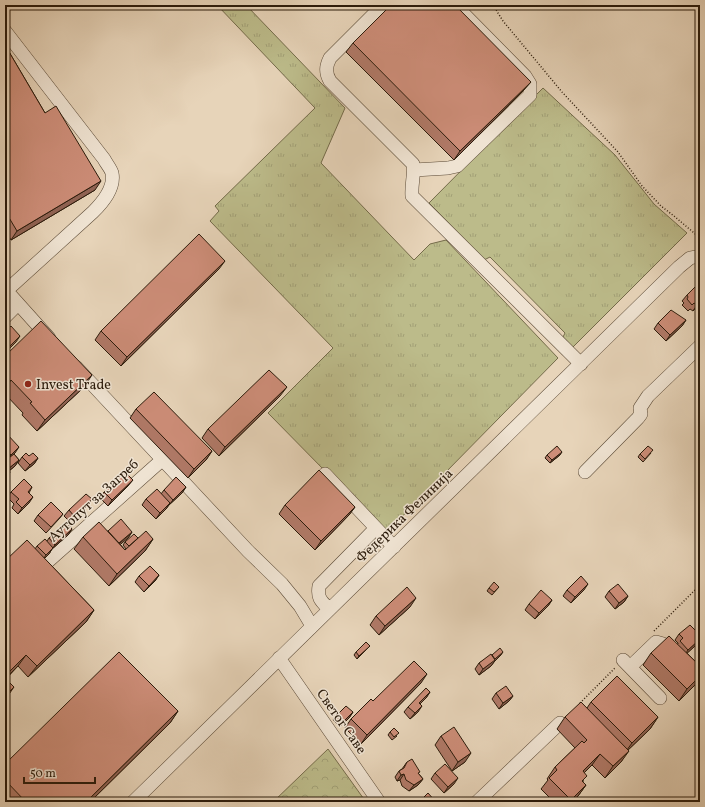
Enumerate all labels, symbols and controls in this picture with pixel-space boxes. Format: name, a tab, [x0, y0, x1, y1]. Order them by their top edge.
place label: Invest Trade	[36, 376, 111, 395]
marker: Invest Trade	[23, 379, 33, 389]
street label: Аутопут за Загреб	[45, 455, 143, 547]
street label: Федерика Фелинија	[352, 465, 458, 567]
street label: Светог Саве	[311, 685, 370, 759]
scale bar	[24, 759, 95, 785]
text: 50 m	[30, 766, 56, 782]

